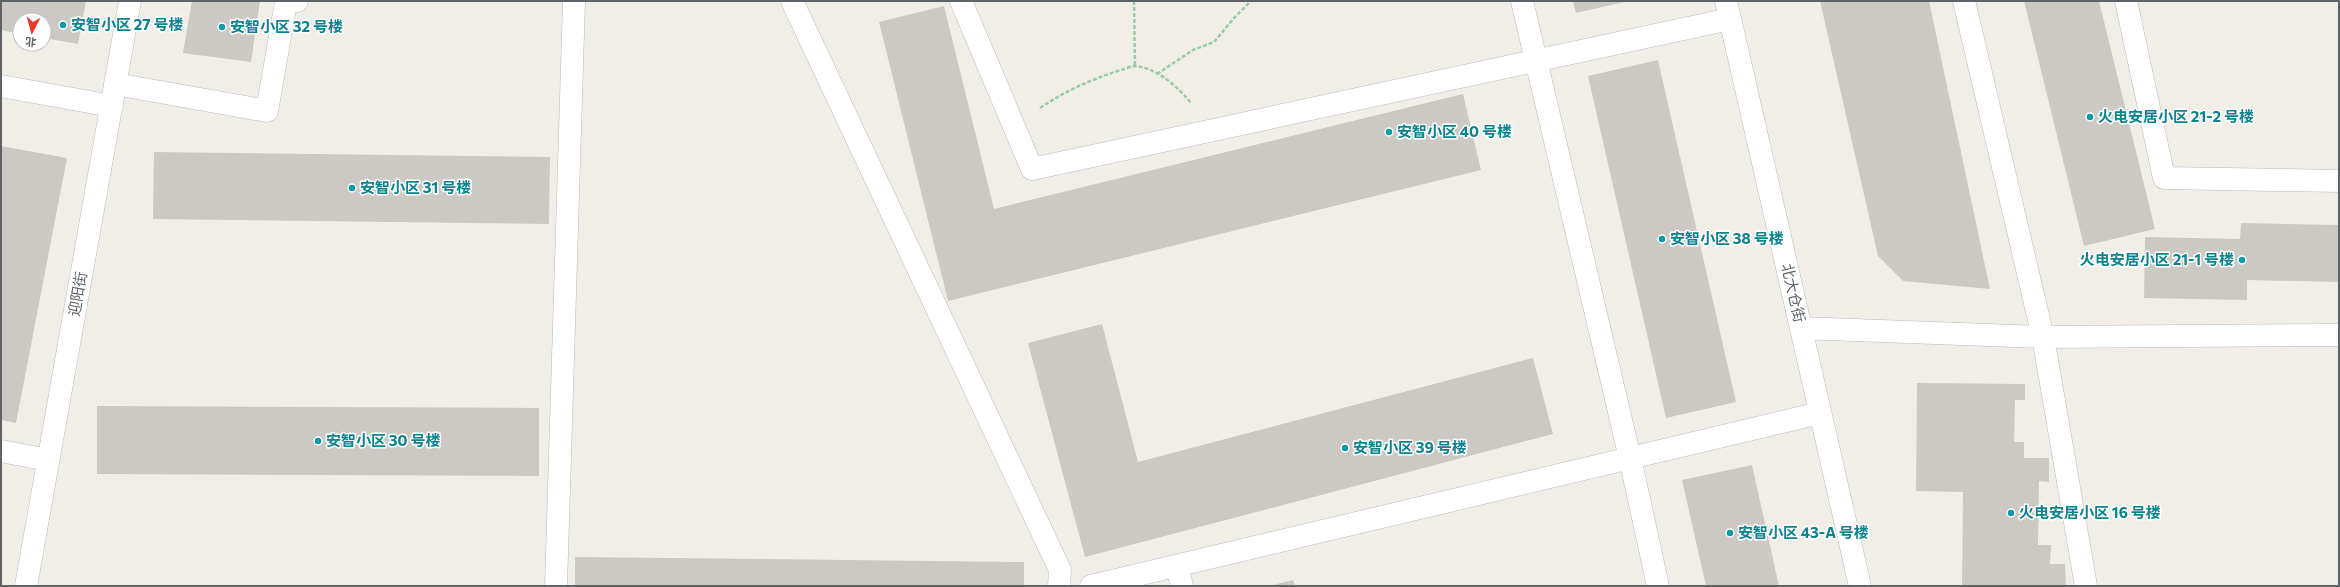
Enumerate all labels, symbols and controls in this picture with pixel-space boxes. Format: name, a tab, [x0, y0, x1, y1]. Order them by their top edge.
north arrow	[12, 12, 52, 52]
place label: 安智小区 27 号楼	[71, 15, 183, 33]
place label: 安智小区 32 号楼	[230, 17, 343, 35]
marker: 安智小区 27 号楼	[58, 20, 68, 30]
marker: 安智小区 32 号楼	[217, 22, 227, 32]
text: 北	[25, 35, 37, 49]
place label: 火电安居小区 21-2 号楼	[2098, 107, 2254, 125]
marker: 火电安居小区 21-2 号楼	[2085, 112, 2095, 122]
place label: 安智小区 40 号楼	[1397, 122, 1512, 140]
marker: 安智小区 40 号楼	[1384, 127, 1394, 137]
place label: 安智小区 31 号楼	[360, 178, 471, 196]
marker: 安智小区 31 号楼	[347, 183, 357, 193]
place label: 安智小区 38 号楼	[1670, 229, 1784, 247]
marker: 安智小区 38 号楼	[1657, 234, 1667, 244]
place label: 火电安居小区 21-1 号楼	[2080, 250, 2234, 268]
marker: 火电安居小区 21-1 号楼	[2237, 255, 2247, 265]
street label: 北大仓街	[1778, 262, 1809, 324]
street label: 迎阳街	[64, 270, 90, 318]
place label: 安智小区 30 号楼	[326, 431, 440, 449]
marker: 安智小区 30 号楼	[313, 436, 323, 446]
place label: 安智小区 39 号楼	[1353, 438, 1467, 456]
marker: 安智小区 39 号楼	[1340, 443, 1350, 453]
place label: 火电安居小区 16 号楼	[2019, 503, 2161, 521]
marker: 火电安居小区 16 号楼	[2006, 508, 2016, 518]
place label: 安智小区 43-A 号楼	[1738, 523, 1869, 541]
marker: 安智小区 43-A 号楼	[1725, 528, 1735, 538]

